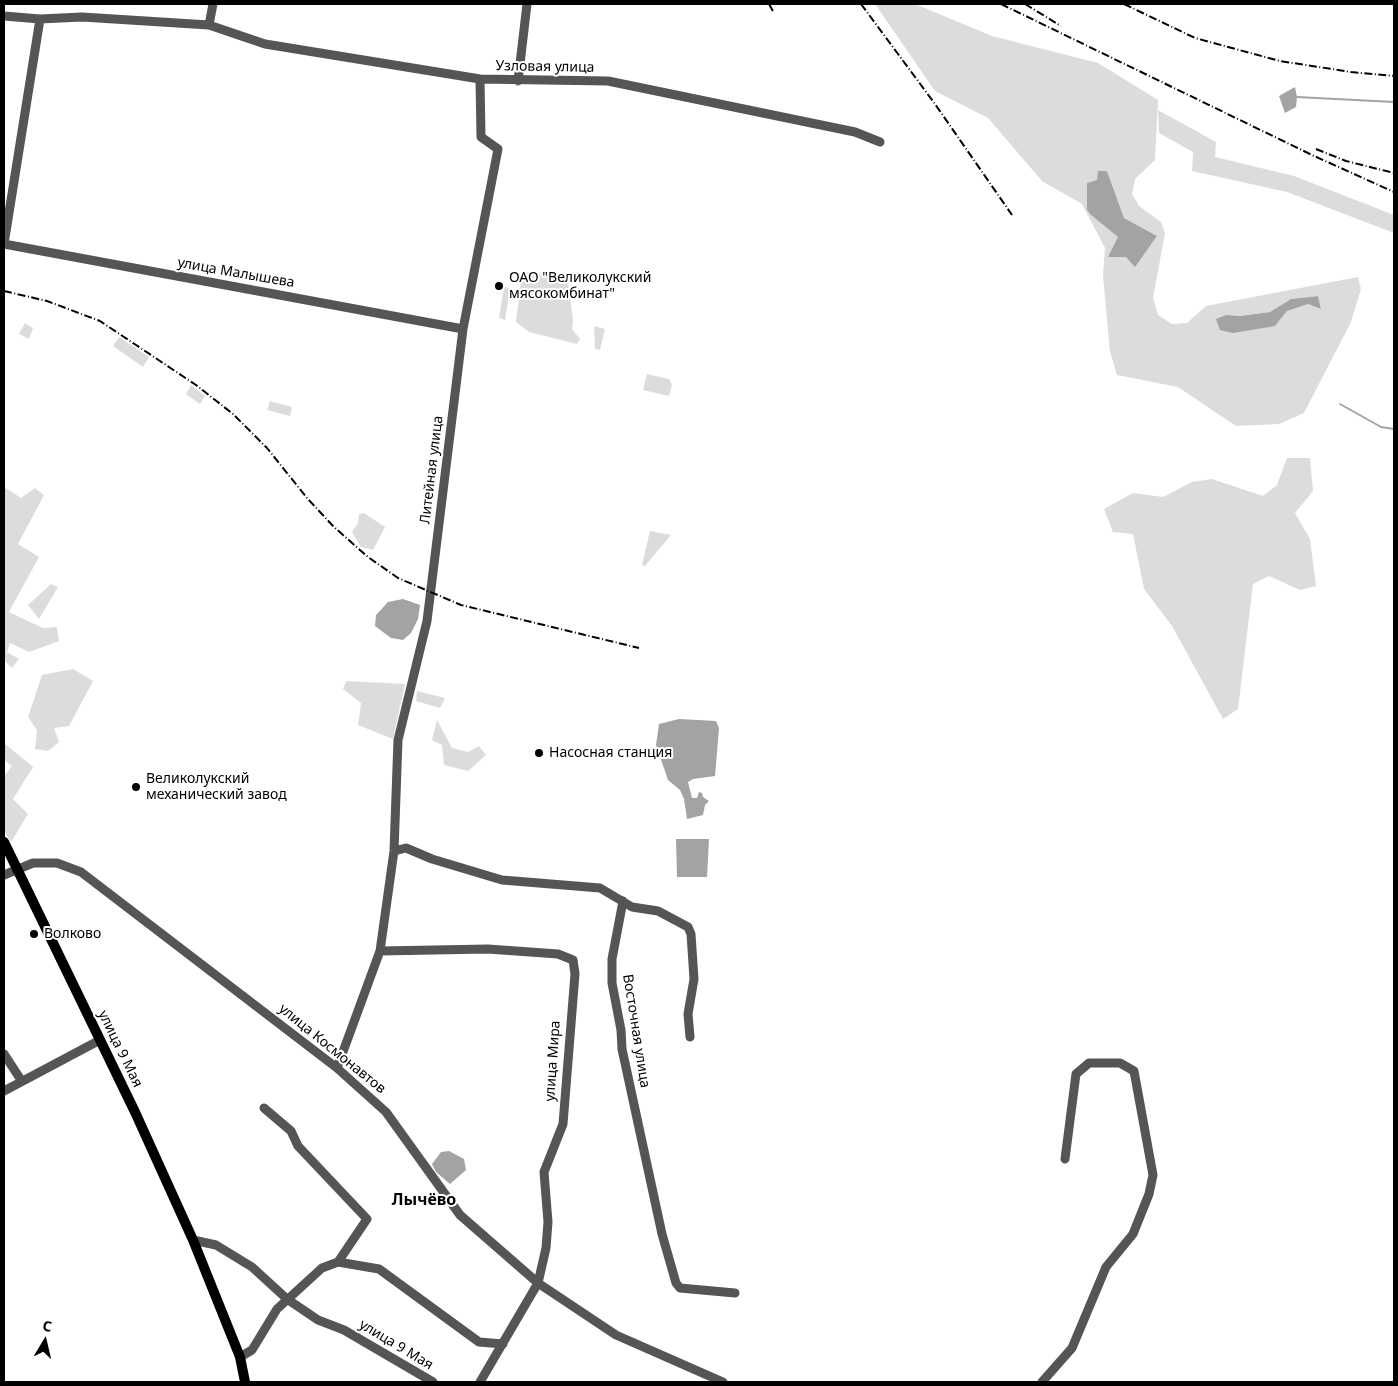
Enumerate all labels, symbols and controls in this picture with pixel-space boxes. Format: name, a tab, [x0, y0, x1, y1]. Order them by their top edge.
street label: Узловая улица	[495, 58, 595, 76]
street label: улица Малышева	[176, 254, 296, 292]
place label: ОАО "Великолукский мясокомбинат"	[509, 270, 651, 302]
marker: ОАО "Великолукский мясокомбинат"	[493, 280, 505, 292]
street label: Литейная улица	[417, 415, 447, 525]
place label: Насосная станция	[549, 745, 672, 761]
marker: Насосная станция	[533, 747, 545, 759]
place label: Великолукский механический завод	[146, 771, 287, 804]
marker: Великолукский механический завод	[130, 781, 142, 793]
place label: Волково	[44, 926, 101, 942]
marker: Волково	[28, 928, 40, 940]
street label: Восточная улица	[619, 973, 653, 1089]
street label: улица Космонавтов	[275, 1001, 389, 1097]
street label: улица 9 Мая	[94, 1008, 146, 1090]
street label: улица Мира	[542, 1020, 564, 1102]
district label: Лычёво	[392, 1190, 456, 1210]
north arrow	[20, 1316, 70, 1366]
text: С	[41, 1316, 53, 1336]
street label: улица 9 Мая	[356, 1316, 436, 1374]

